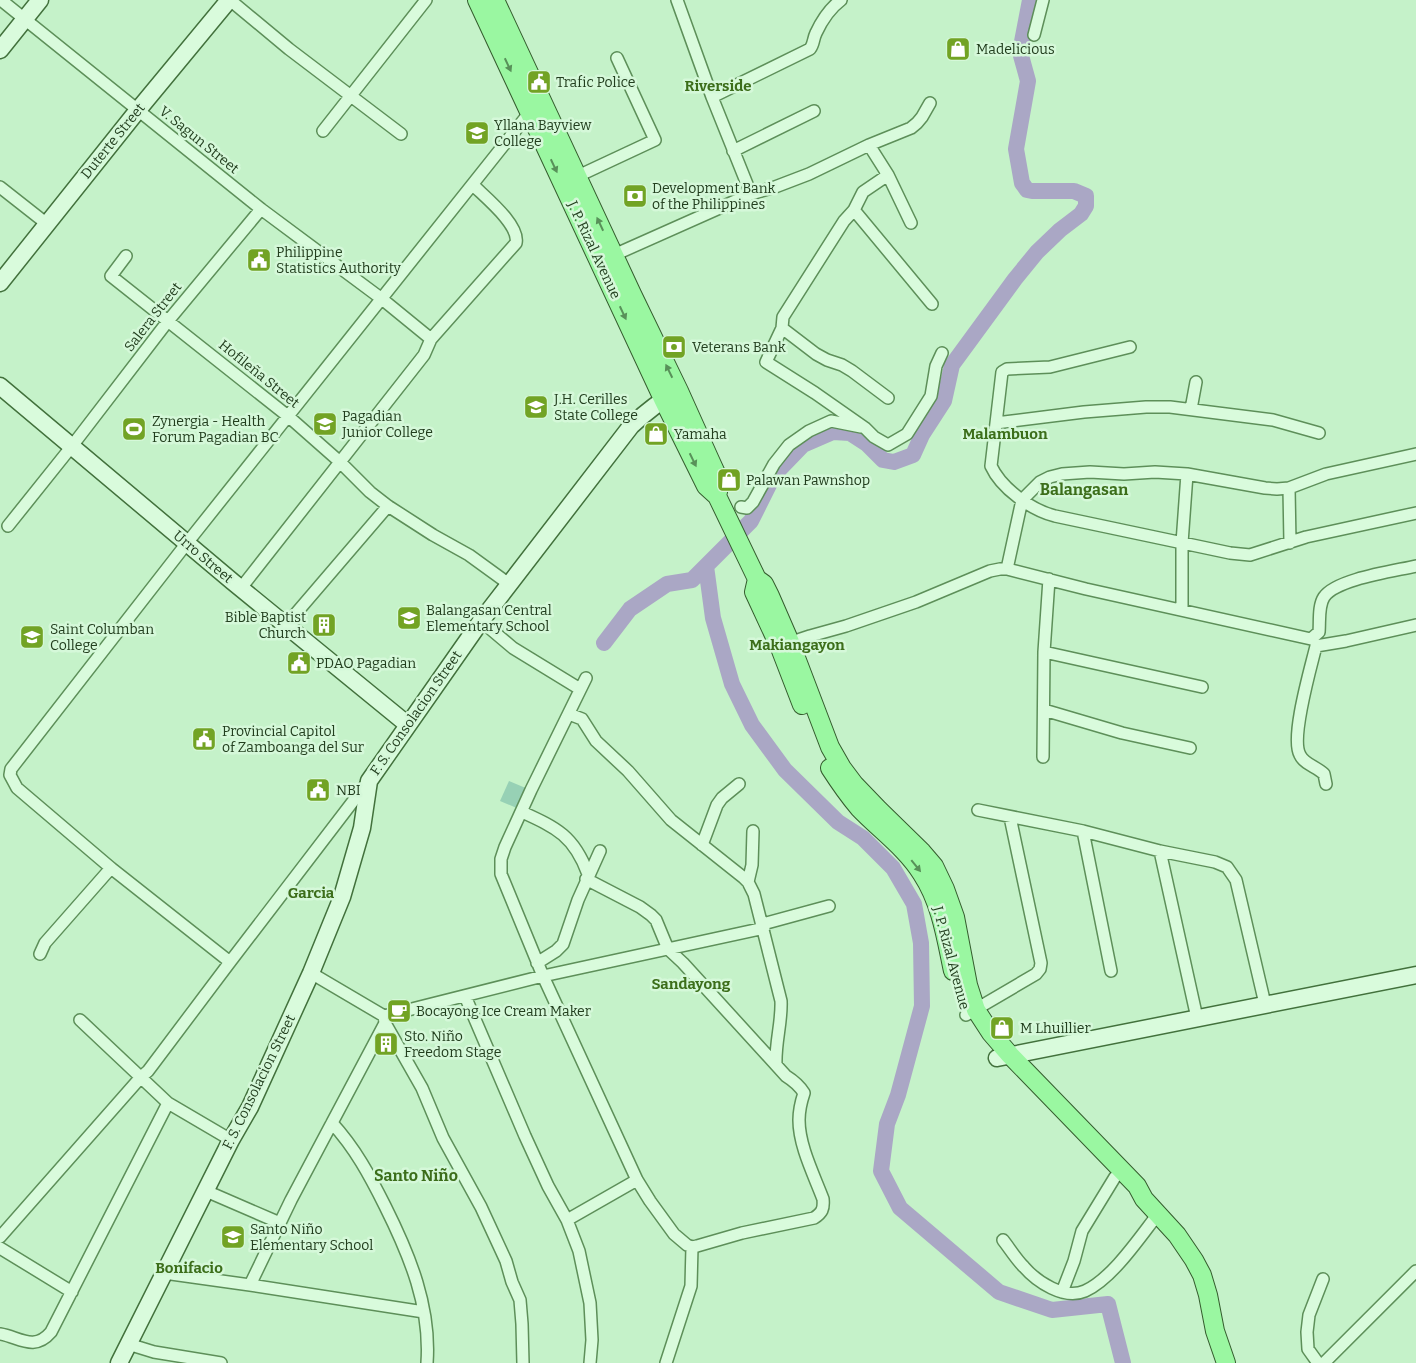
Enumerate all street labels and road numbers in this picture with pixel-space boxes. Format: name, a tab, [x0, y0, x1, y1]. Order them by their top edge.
street label: Duterte Street	[77, 100, 149, 182]
street label: V. Sagun Street	[156, 103, 242, 177]
street label: J. P. Rizal Avenue	[563, 197, 624, 302]
street label: Salera Street	[121, 279, 185, 355]
street label: Hofileña Street	[215, 336, 303, 412]
street label: Urro Street	[170, 527, 236, 587]
street label: F. S. Consolacion Street	[367, 648, 465, 778]
street label: J. P. Rizal Avenue	[929, 904, 973, 1012]
street label: F. S. Consolacion Street	[219, 1012, 299, 1152]

